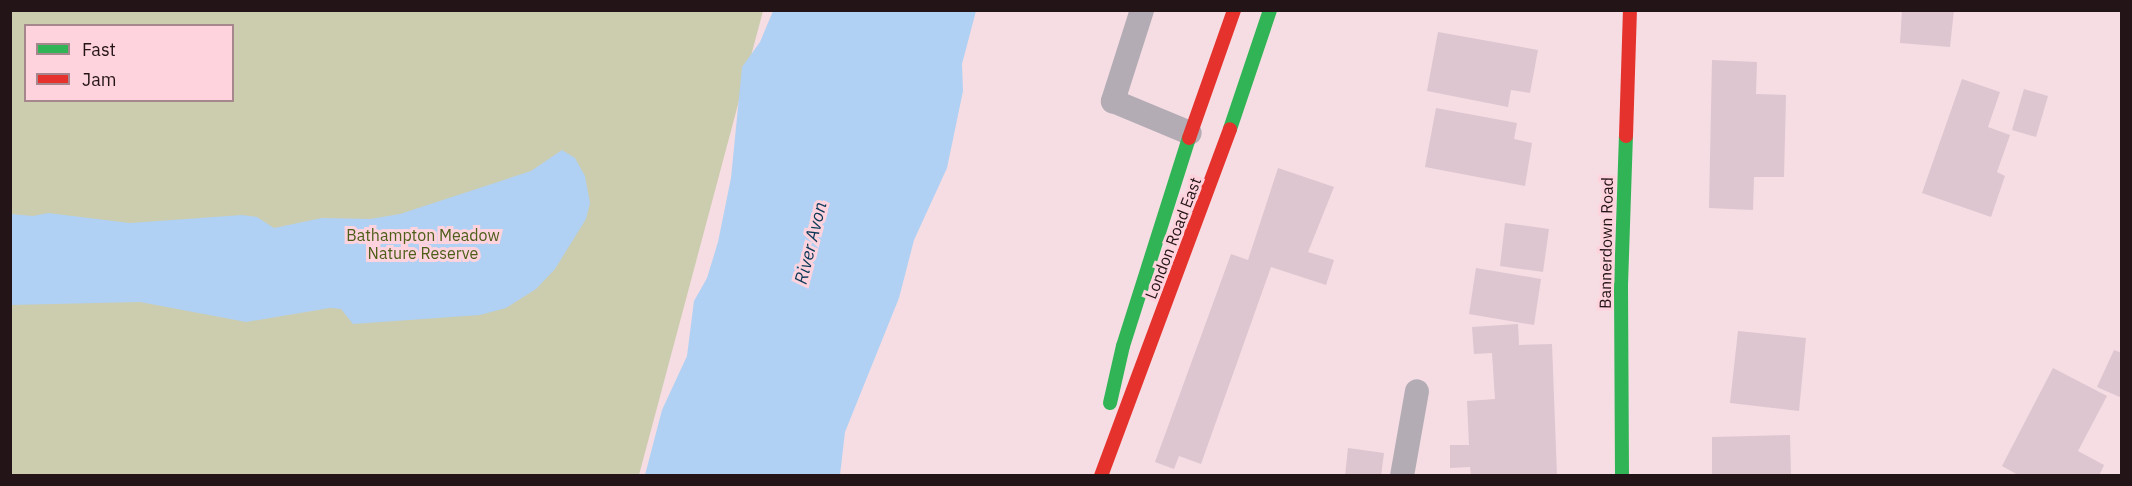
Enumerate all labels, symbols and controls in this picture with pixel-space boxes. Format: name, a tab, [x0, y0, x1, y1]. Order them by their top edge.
legend	[24, 24, 234, 102]
text: Fast	[82, 38, 116, 61]
text: Jam	[82, 68, 117, 91]
street label: London Road East	[1141, 174, 1205, 302]
street label: Bannerdown Road	[1595, 177, 1617, 309]
water label: River Avon	[790, 200, 832, 286]
park label: Bathampton Meadow Nature Reserve	[346, 225, 500, 263]

